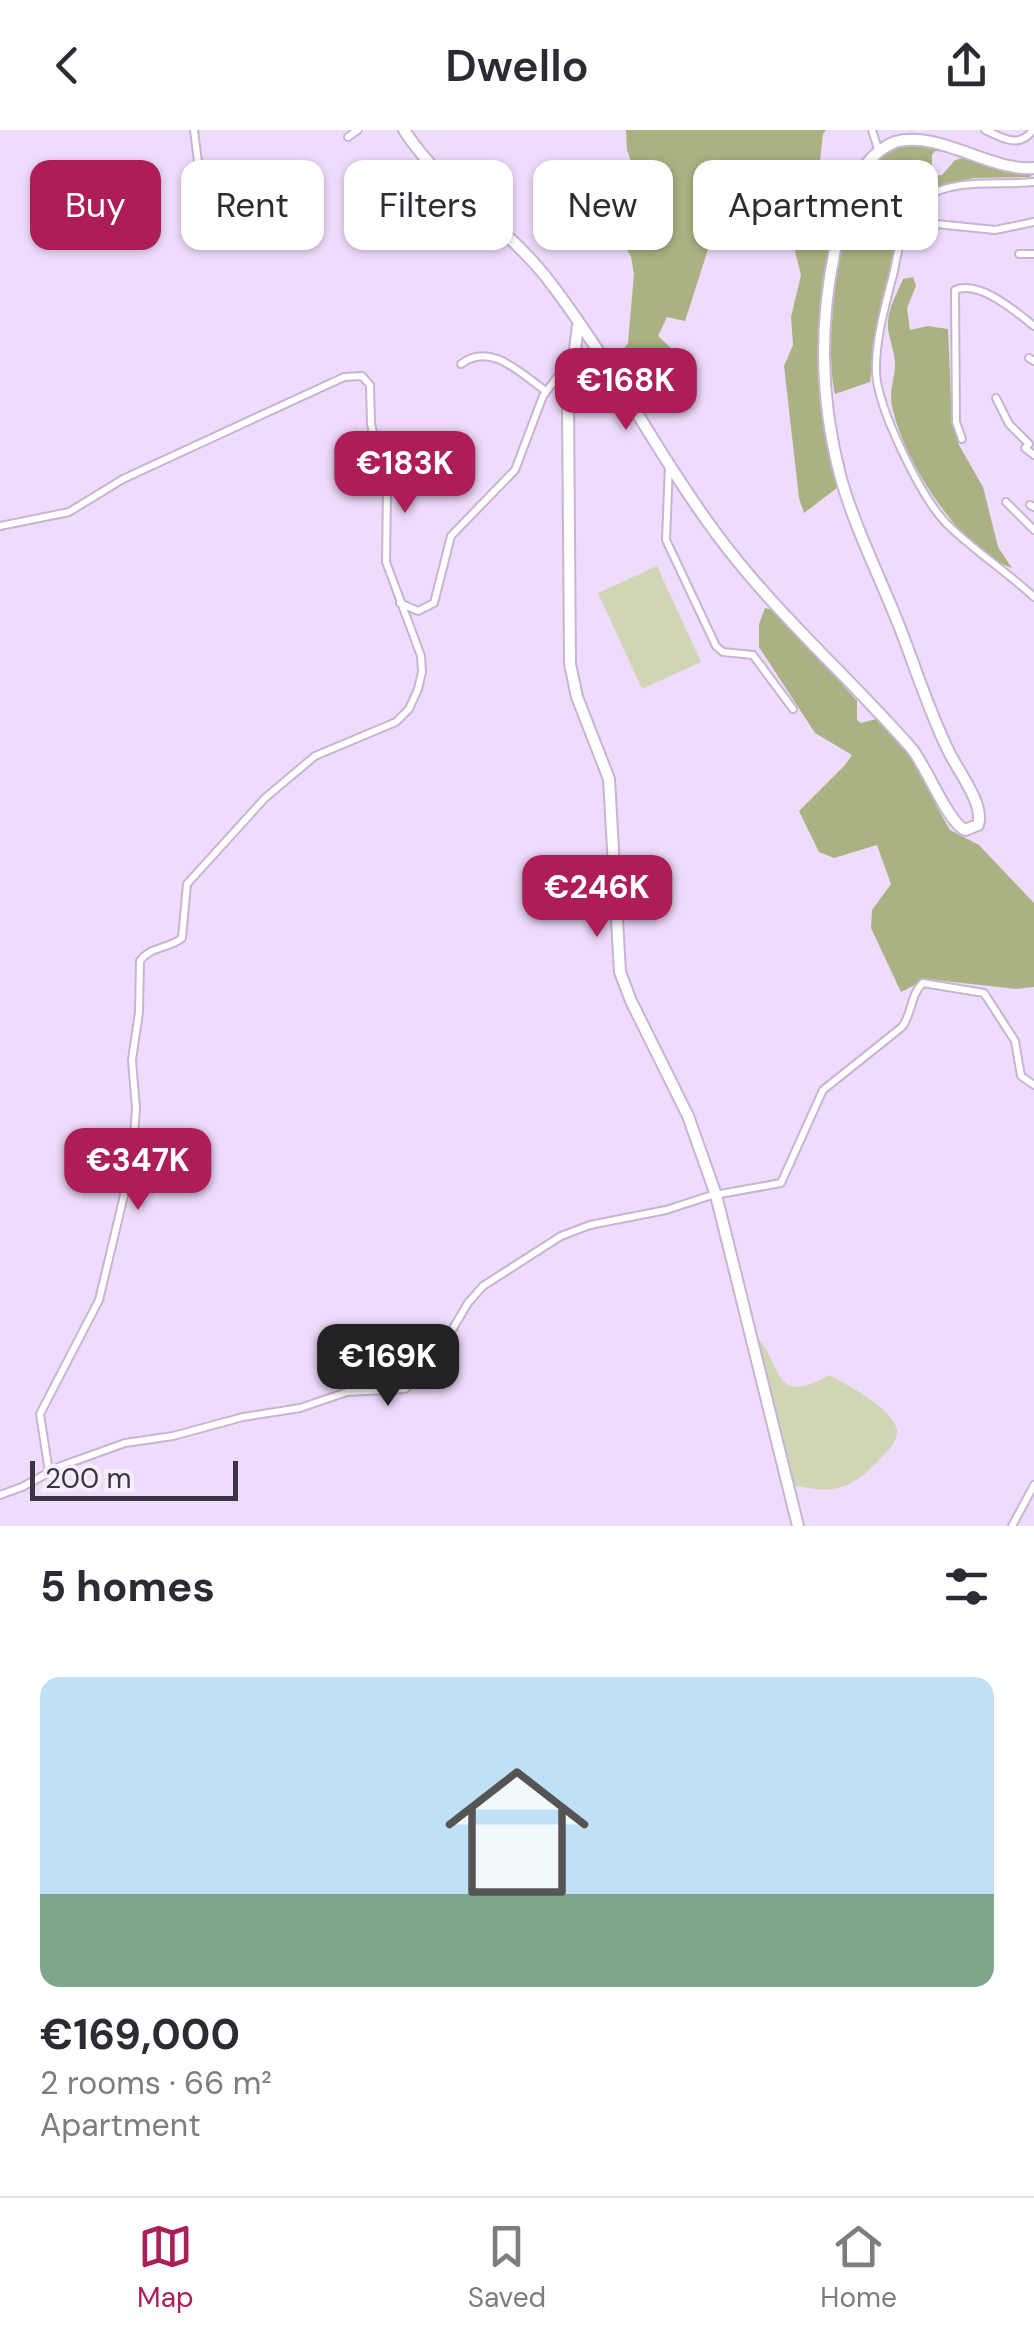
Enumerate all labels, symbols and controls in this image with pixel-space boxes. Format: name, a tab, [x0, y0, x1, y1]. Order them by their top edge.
text: Dwello	[445, 36, 589, 95]
icon: back	[40, 38, 95, 93]
icon: share	[939, 38, 994, 93]
chip: Buy	[30, 160, 161, 250]
chip: Rent	[181, 160, 324, 250]
chip: Filters	[344, 160, 513, 250]
chip: New	[533, 160, 673, 250]
chip: Apartment	[693, 160, 938, 250]
pin: €168K	[556, 348, 696, 433]
text: €168K	[577, 359, 675, 401]
pin: €183K	[335, 431, 475, 516]
text: €183K	[356, 442, 454, 484]
pin: €246K	[527, 855, 667, 940]
text: €246K	[544, 866, 650, 908]
pin: €347K	[68, 1128, 208, 1213]
text: €347K	[86, 1139, 190, 1181]
pin: €169K	[318, 1324, 458, 1409]
text: €169K	[339, 1335, 437, 1377]
scale bar	[30, 1456, 238, 1500]
text: 200 m	[45, 1460, 132, 1497]
text: 5 homes	[40, 1559, 215, 1614]
icon: filters	[939, 1559, 994, 1614]
icon: home	[427, 1742, 607, 1922]
text: €169,000	[40, 2007, 240, 2062]
text: 2 rooms · 66 m²	[40, 2062, 272, 2104]
text: Apartment	[40, 2104, 201, 2146]
tab: Map	[137, 2219, 193, 2316]
tab: Saved	[468, 2219, 546, 2316]
tab: Home	[820, 2219, 897, 2316]

